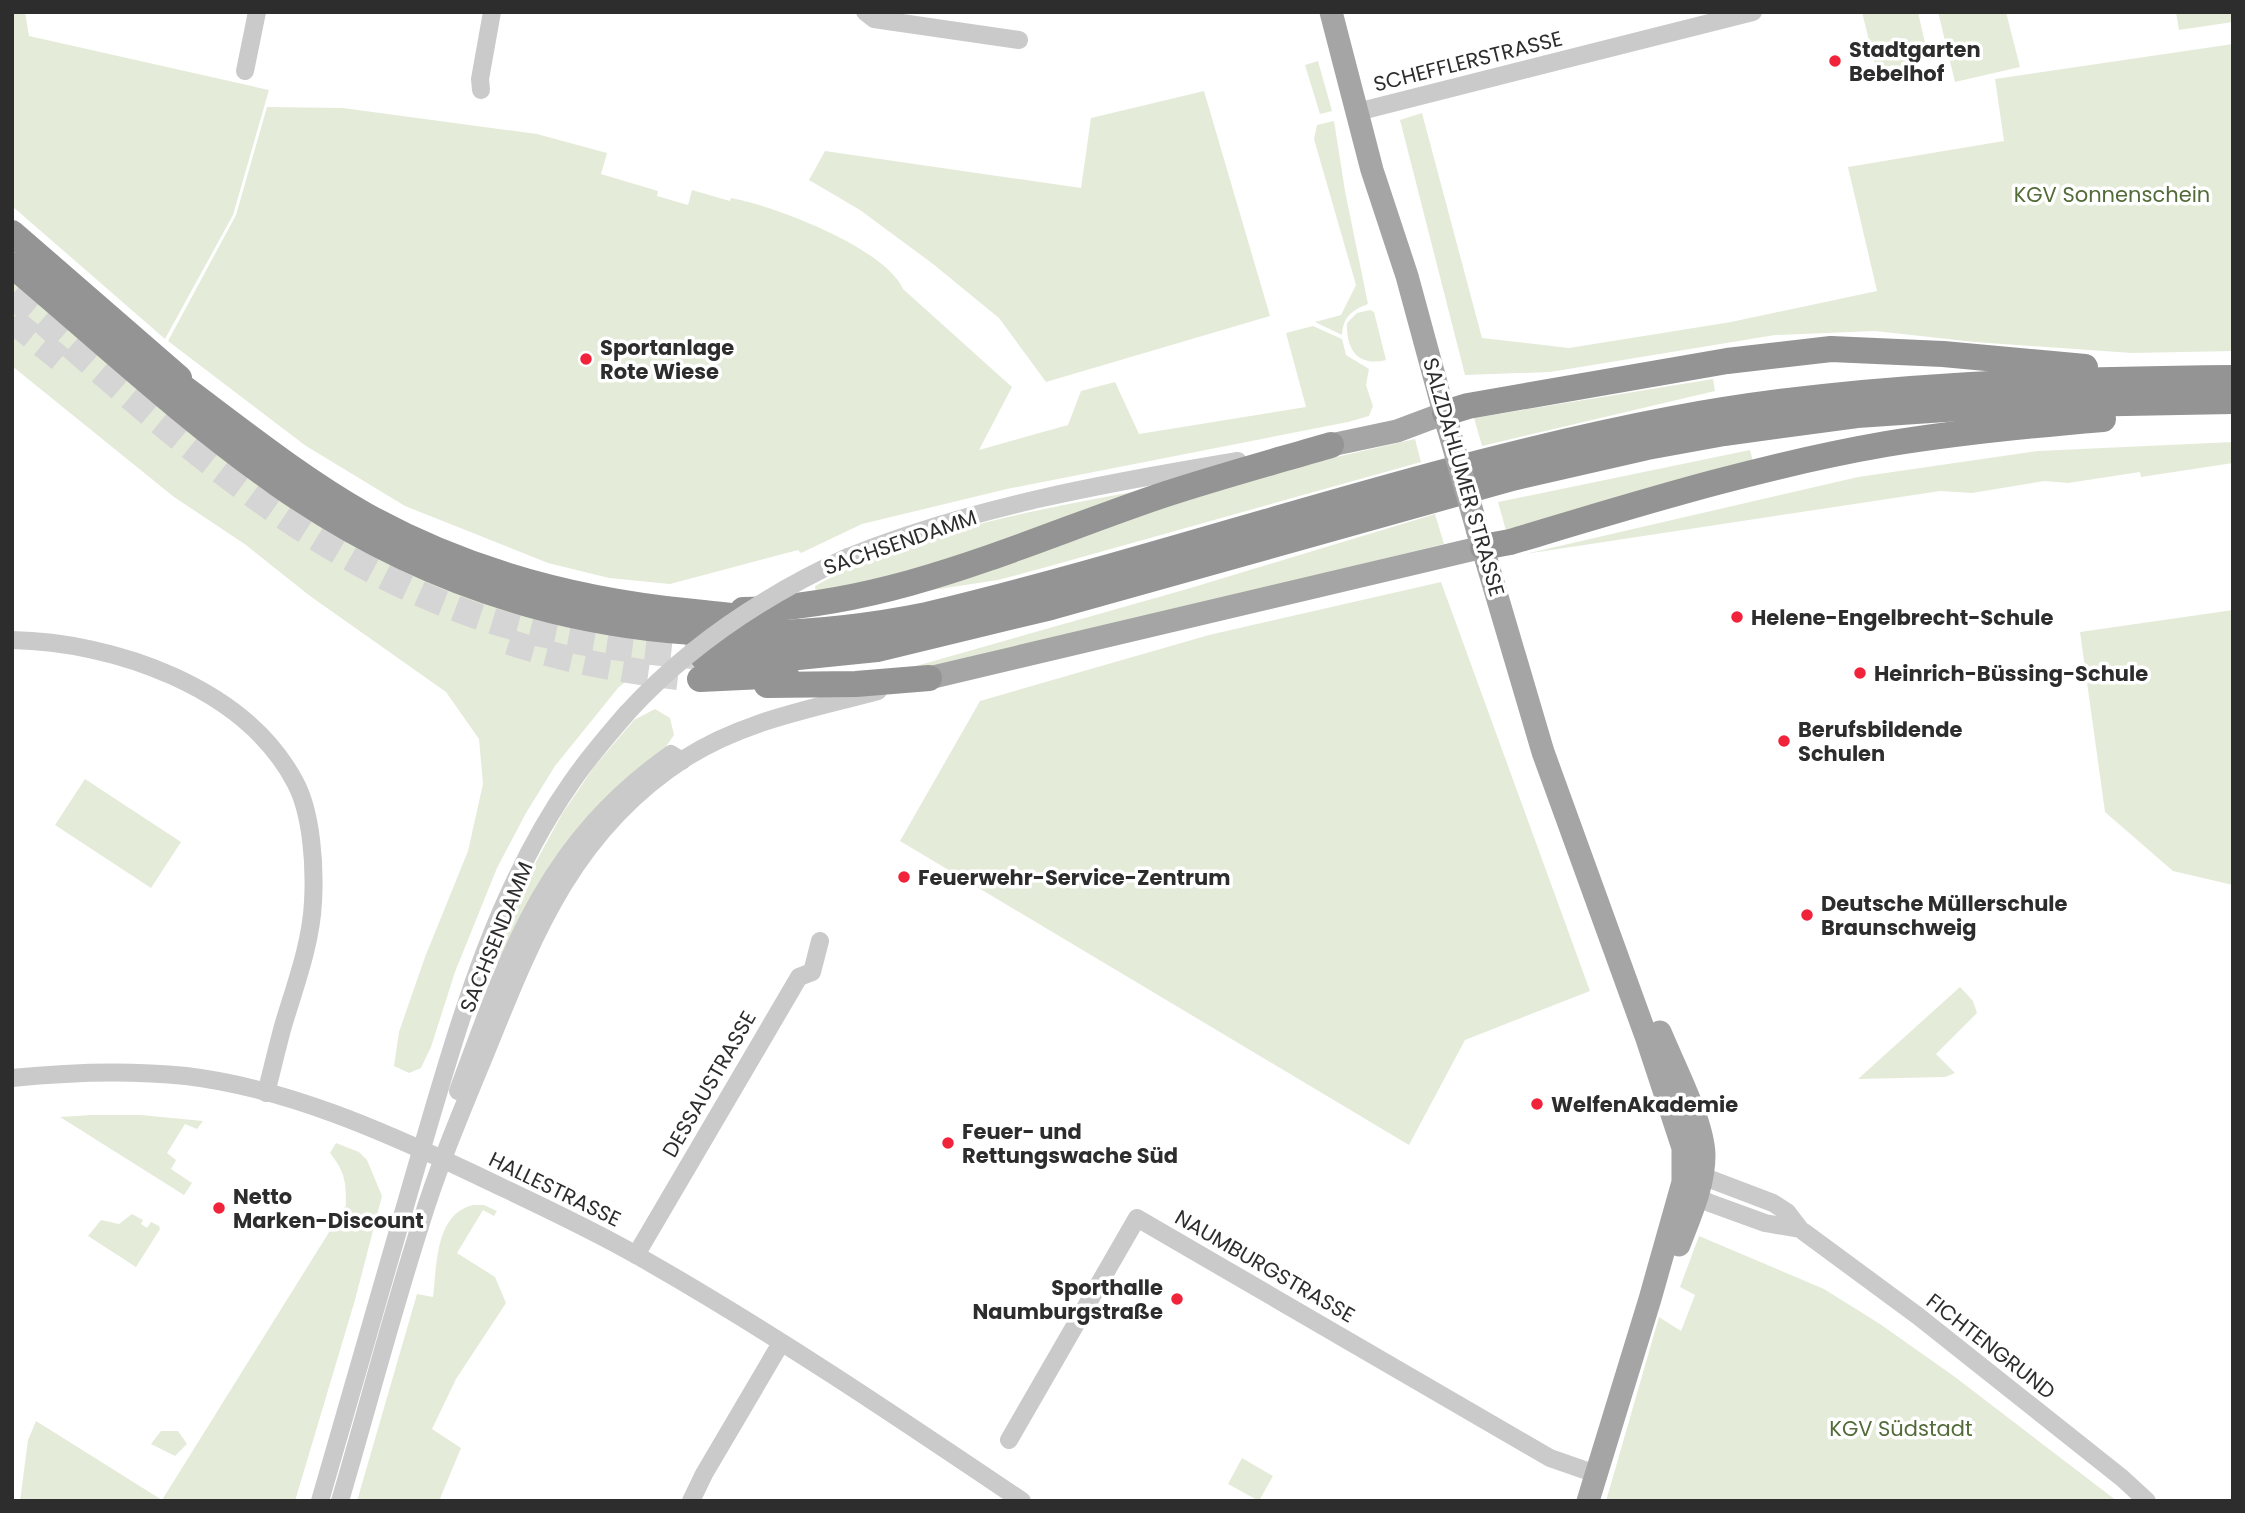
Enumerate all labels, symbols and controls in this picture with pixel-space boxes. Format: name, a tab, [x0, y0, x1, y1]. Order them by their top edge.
street label: SCHEFFLERSTRASSE	[1371, 24, 1565, 98]
place label: Stadtgarten Bebelhof	[1849, 35, 1981, 88]
marker: Stadtgarten Bebelhof	[1827, 53, 1843, 69]
park label: KGV Sonnenschein	[2014, 180, 2210, 209]
place label: Sportanlage Rote Wiese	[600, 333, 734, 386]
marker: Sportanlage Rote Wiese	[578, 351, 594, 367]
street label: SALZDAHLUMER STRASSE	[1416, 354, 1512, 600]
street label: SACHSENDAMM	[820, 502, 980, 582]
place label: Helene-Engelbrecht-Schule	[1751, 603, 2053, 632]
marker: Helene-Engelbrecht-Schule	[1729, 609, 1745, 625]
place label: Heinrich-Büssing-Schule	[1874, 659, 2148, 688]
marker: Heinrich-Büssing-Schule	[1852, 665, 1868, 681]
place label: Berufsbildende Schulen	[1798, 715, 1962, 768]
marker: Berufsbildende Schulen	[1776, 733, 1792, 749]
street label: SACHSENDAMM	[453, 857, 539, 1017]
place label: Feuerwehr-Service-Zentrum	[918, 863, 1230, 892]
marker: Feuerwehr-Service-Zentrum	[896, 869, 912, 885]
place label: Deutsche Müllerschule Braunschweig	[1821, 889, 2068, 942]
marker: Deutsche Müllerschule Braunschweig	[1799, 907, 1815, 923]
street label: DESSAUSTRASSE	[655, 1005, 763, 1163]
place label: WelfenAkademie	[1551, 1090, 1738, 1119]
marker: WelfenAkademie	[1529, 1096, 1545, 1112]
place label: Feuer- und Rettungswache Süd	[962, 1117, 1178, 1170]
marker: Feuer- und Rettungswache Süd	[940, 1135, 956, 1151]
street label: HALLESTRASSE	[484, 1144, 626, 1234]
place label: Netto Marken-Discount	[233, 1182, 424, 1235]
marker: Netto Marken-Discount	[211, 1200, 227, 1216]
street label: NAUMBURGSTRASSE	[1170, 1203, 1360, 1329]
place label: Sporthalle Naumburgstraße	[973, 1273, 1163, 1326]
street label: FICHTENGRUND	[1920, 1286, 2062, 1406]
marker: Sporthalle Naumburgstraße	[1169, 1291, 1185, 1307]
park label: KGV Südstadt	[1829, 1414, 1973, 1443]

